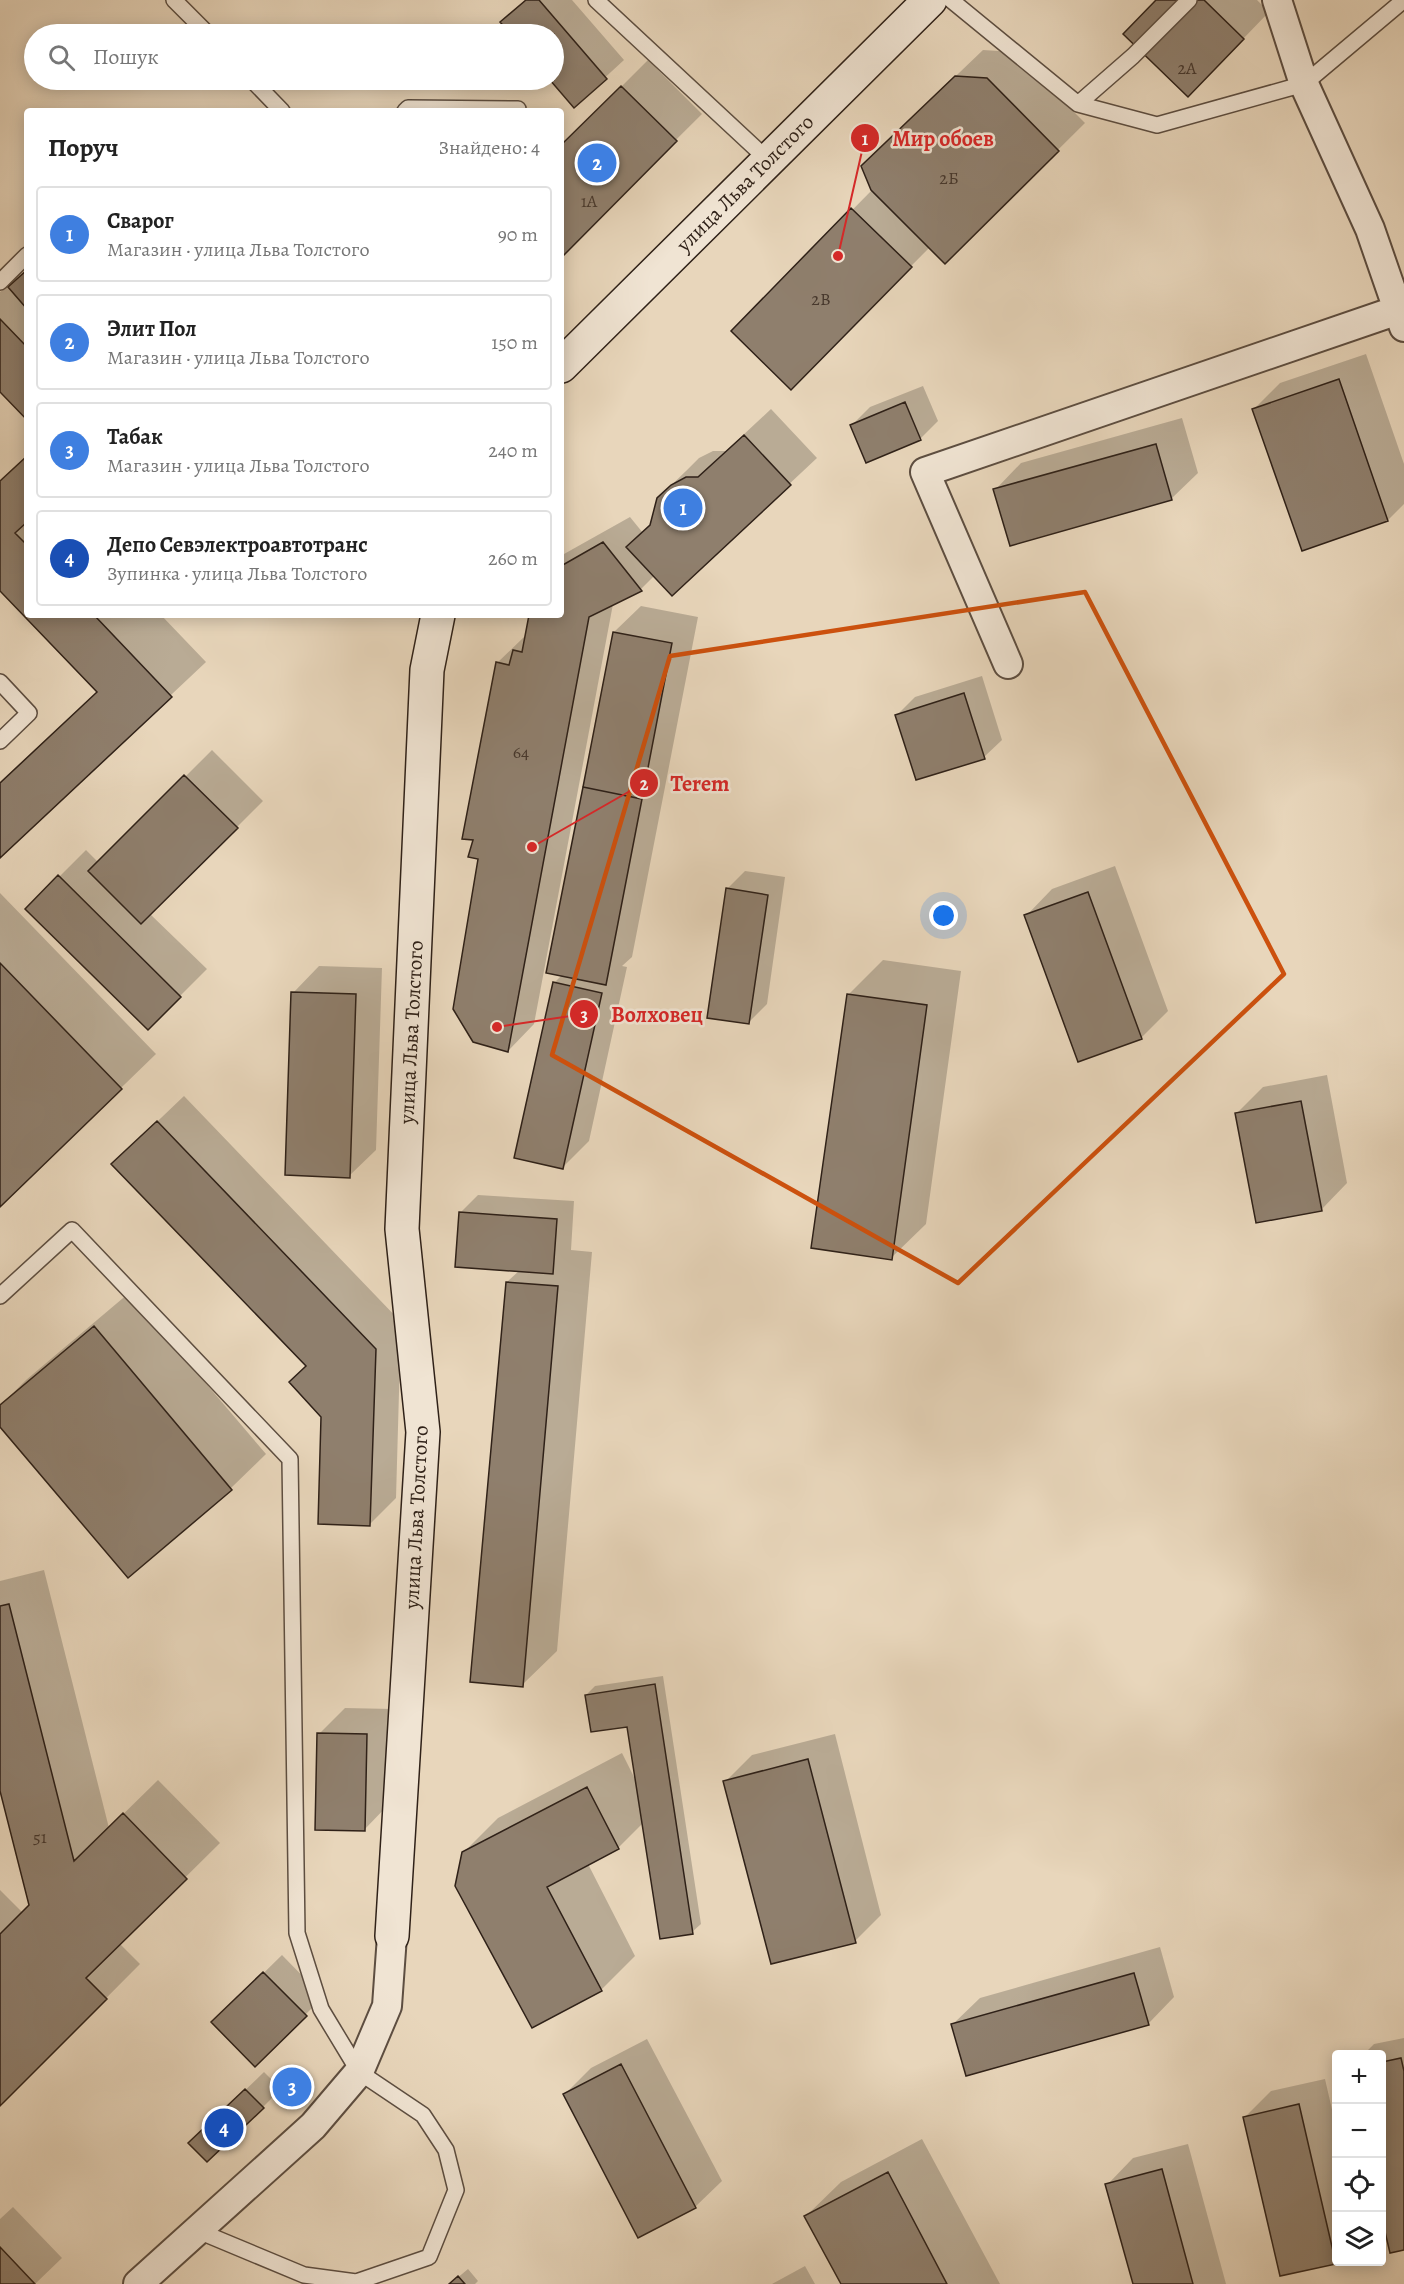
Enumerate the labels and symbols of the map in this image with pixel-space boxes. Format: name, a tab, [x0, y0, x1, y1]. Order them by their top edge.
house number: 2А	[1177, 56, 1197, 80]
street label: улица Льва Толстого	[669, 108, 820, 259]
callout: Мир обоев	[850, 118, 1006, 158]
text: Мир обоев	[892, 124, 994, 154]
text: 1	[862, 127, 869, 151]
pin: 2	[578, 140, 616, 186]
house number: 2Б	[939, 166, 959, 190]
house number: 1А	[581, 189, 598, 213]
house number: 2В	[811, 287, 831, 311]
pin: 1	[664, 486, 702, 530]
house number: 64	[513, 740, 529, 764]
callout: Terem	[629, 763, 742, 803]
text: Terem	[670, 769, 730, 799]
text: 2	[640, 772, 649, 796]
your location	[929, 901, 958, 930]
street label: улица Льва Толстого	[392, 939, 430, 1126]
callout: Волховец	[569, 994, 715, 1034]
text: Волховец	[611, 1000, 703, 1030]
text: 3	[580, 1003, 588, 1027]
street label: улица Льва Толстого	[397, 1424, 435, 1611]
house number: 51	[33, 1825, 47, 1849]
pin: 3	[272, 2064, 312, 2110]
pin: 4	[204, 2106, 244, 2150]

